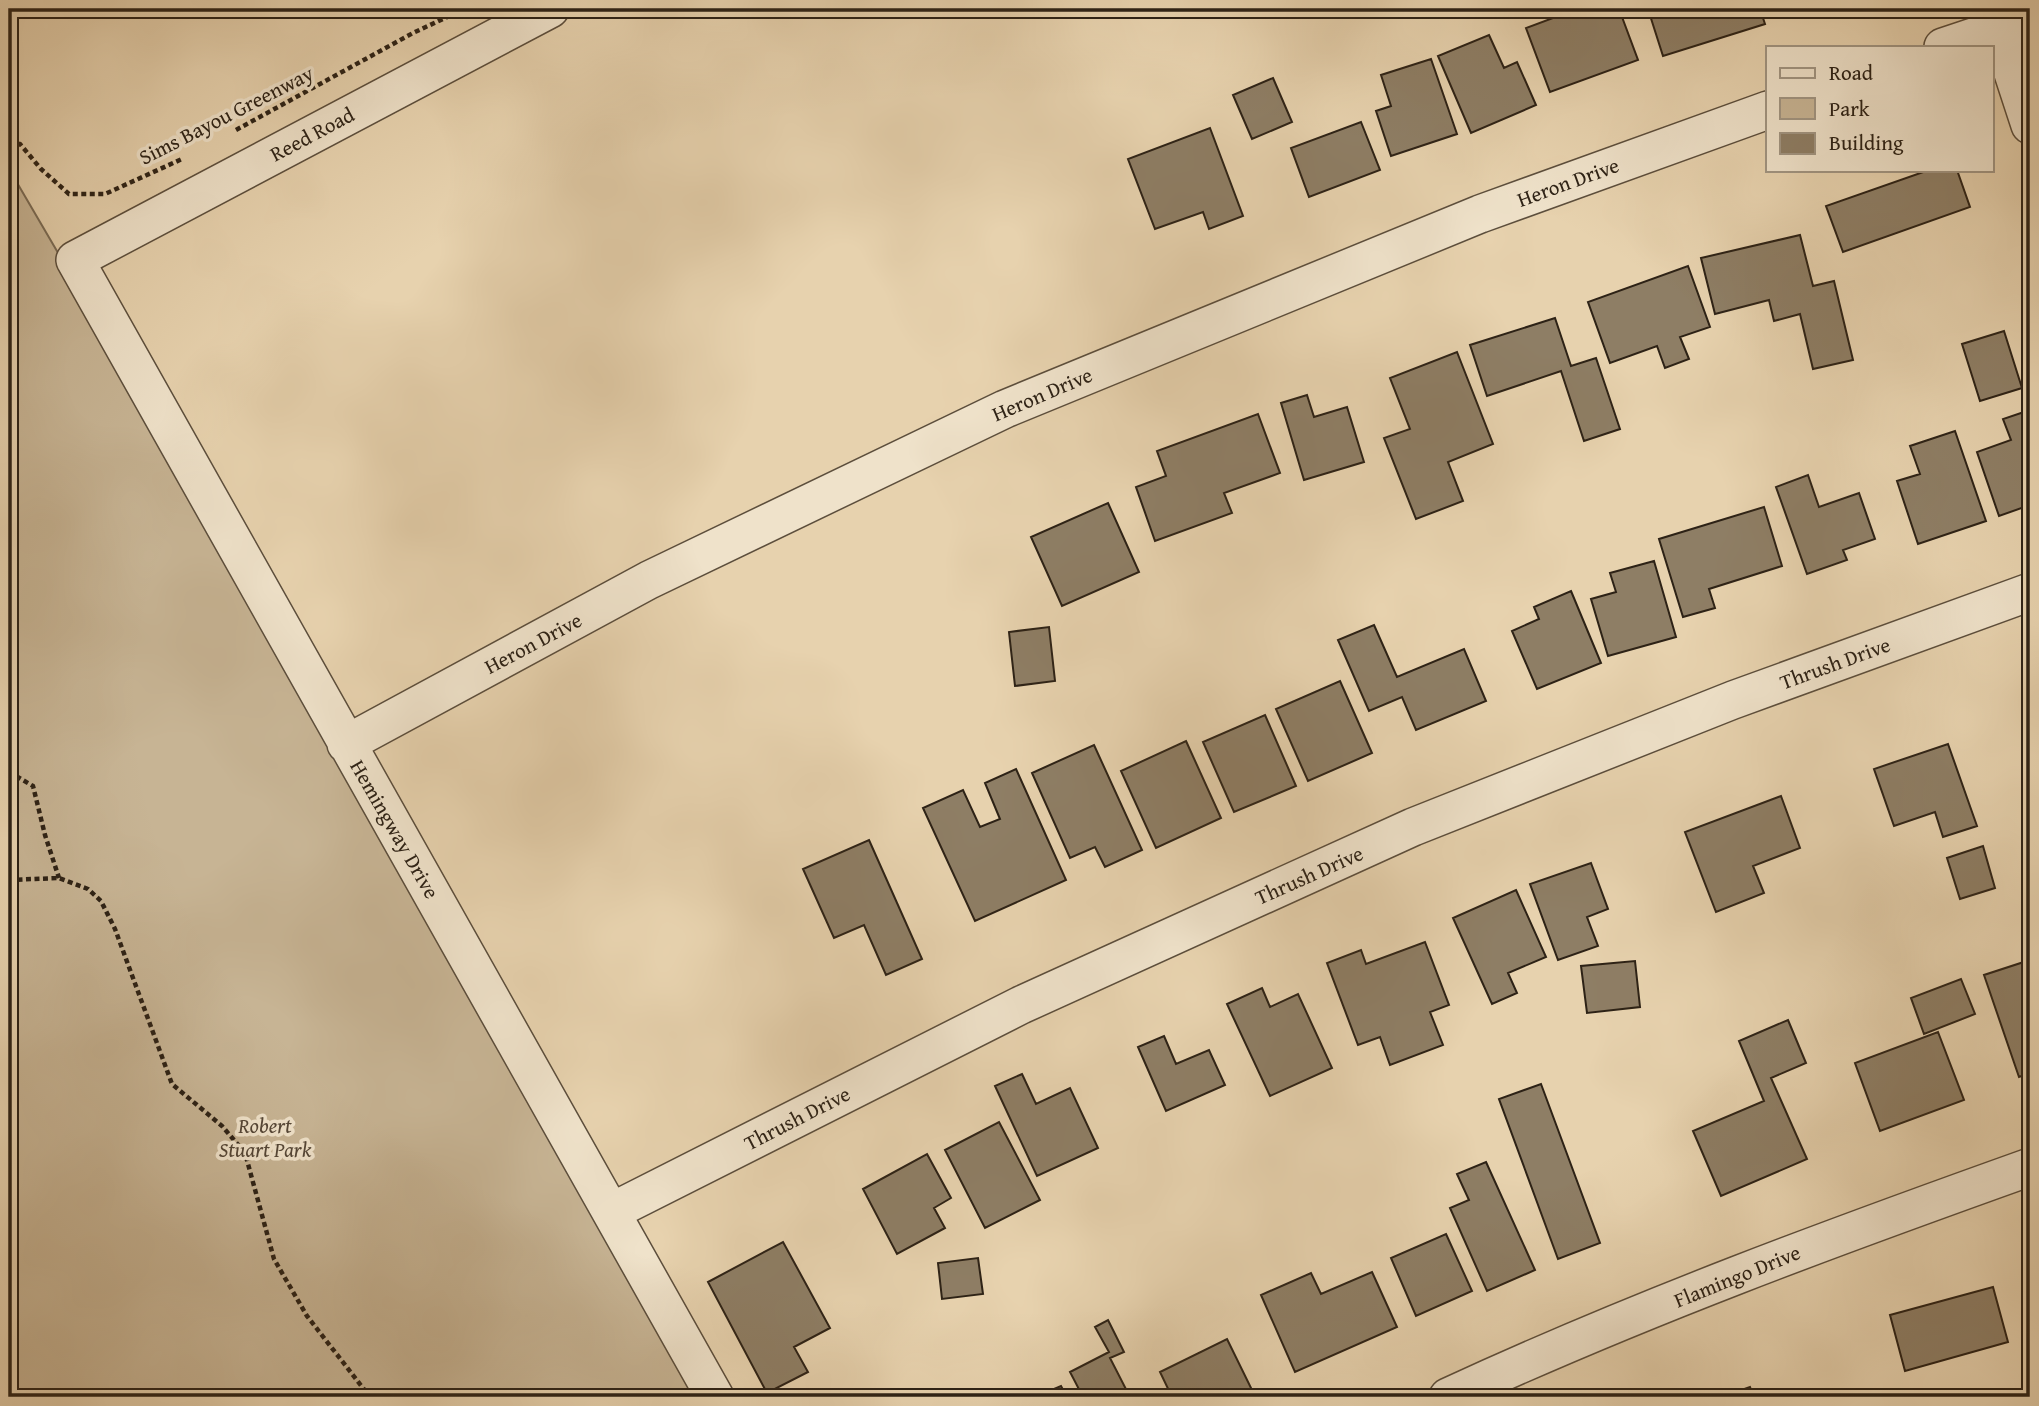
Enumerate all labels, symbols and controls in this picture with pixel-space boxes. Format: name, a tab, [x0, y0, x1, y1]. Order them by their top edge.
legend	[1766, 46, 1994, 172]
street label: Sims Bayou Greenway	[133, 57, 319, 172]
text: Road	[1829, 57, 1874, 88]
text: Park	[1829, 93, 1870, 124]
street label: Reed Road	[264, 98, 360, 169]
text: Building	[1829, 127, 1904, 158]
street label: Heron Drive	[1513, 149, 1623, 215]
street label: Heron Drive	[987, 359, 1097, 429]
street label: Heron Drive	[479, 604, 587, 682]
street label: Thrush Drive	[1775, 629, 1895, 697]
street label: Hemingway Drive	[343, 754, 447, 904]
street label: Thrush Drive	[1250, 837, 1368, 913]
street label: Thrush Drive	[739, 1078, 856, 1158]
park label: Robert Stuart Park	[219, 1110, 312, 1165]
street label: Flamingo Drive	[1669, 1237, 1805, 1315]

